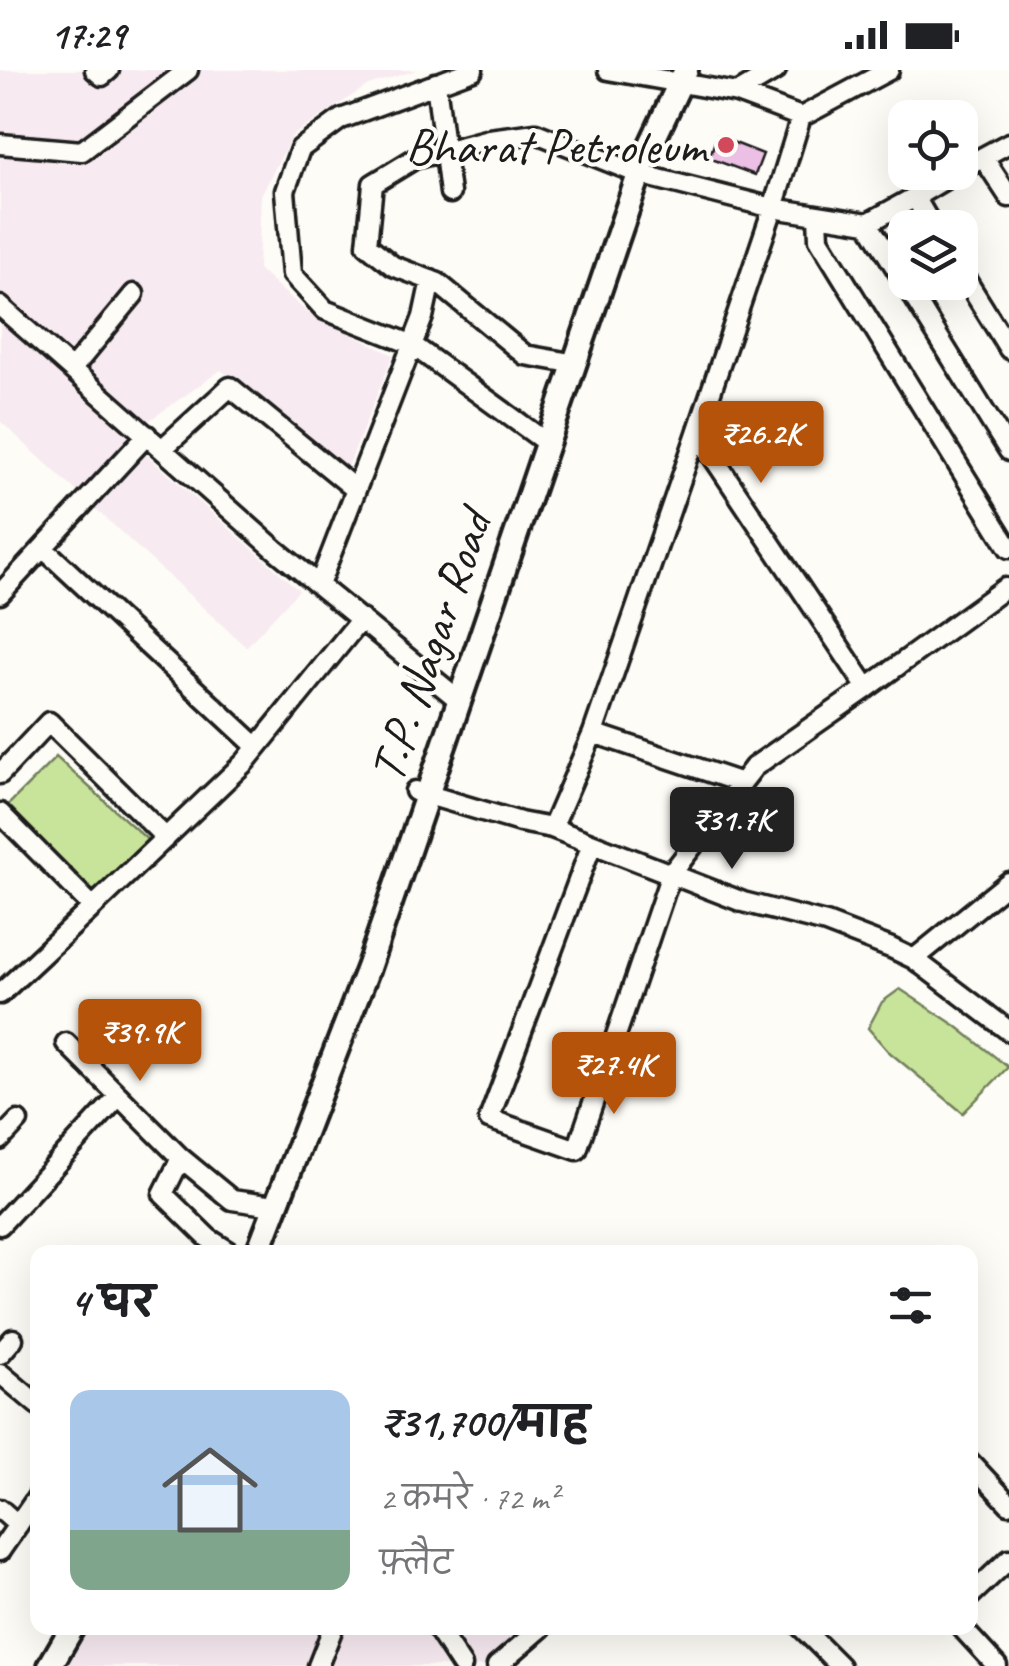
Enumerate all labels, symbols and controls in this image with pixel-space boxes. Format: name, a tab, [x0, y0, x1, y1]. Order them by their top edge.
text: 17:29	[50, 12, 125, 59]
map controls	[888, 100, 978, 300]
button: locate	[888, 100, 978, 190]
place label: Bharat Petroleum	[405, 115, 710, 178]
marker: Bharat Petroleum	[715, 134, 737, 156]
button: layers	[888, 210, 978, 300]
pin: ₹26.2K	[680, 401, 842, 486]
text: ₹26.2K	[721, 413, 801, 454]
street label: T.P. Nagar Road	[355, 497, 508, 790]
pin: ₹31.7K	[651, 787, 813, 872]
text: ₹31.7K	[692, 799, 772, 840]
pin: ₹39.9K	[59, 999, 221, 1084]
text: ₹39.9K	[100, 1011, 180, 1052]
pin: ₹27.4K	[533, 1032, 695, 1117]
text: ₹27.4K	[574, 1044, 654, 1085]
text: 4 घर	[70, 1276, 155, 1329]
icon: filters	[883, 1278, 938, 1333]
text: ₹31,700/माह	[380, 1396, 589, 1449]
icon: home	[150, 1430, 270, 1550]
text: 2 कमरे · 72 m²	[380, 1478, 558, 1519]
text: फ़्लैट	[380, 1543, 453, 1584]

